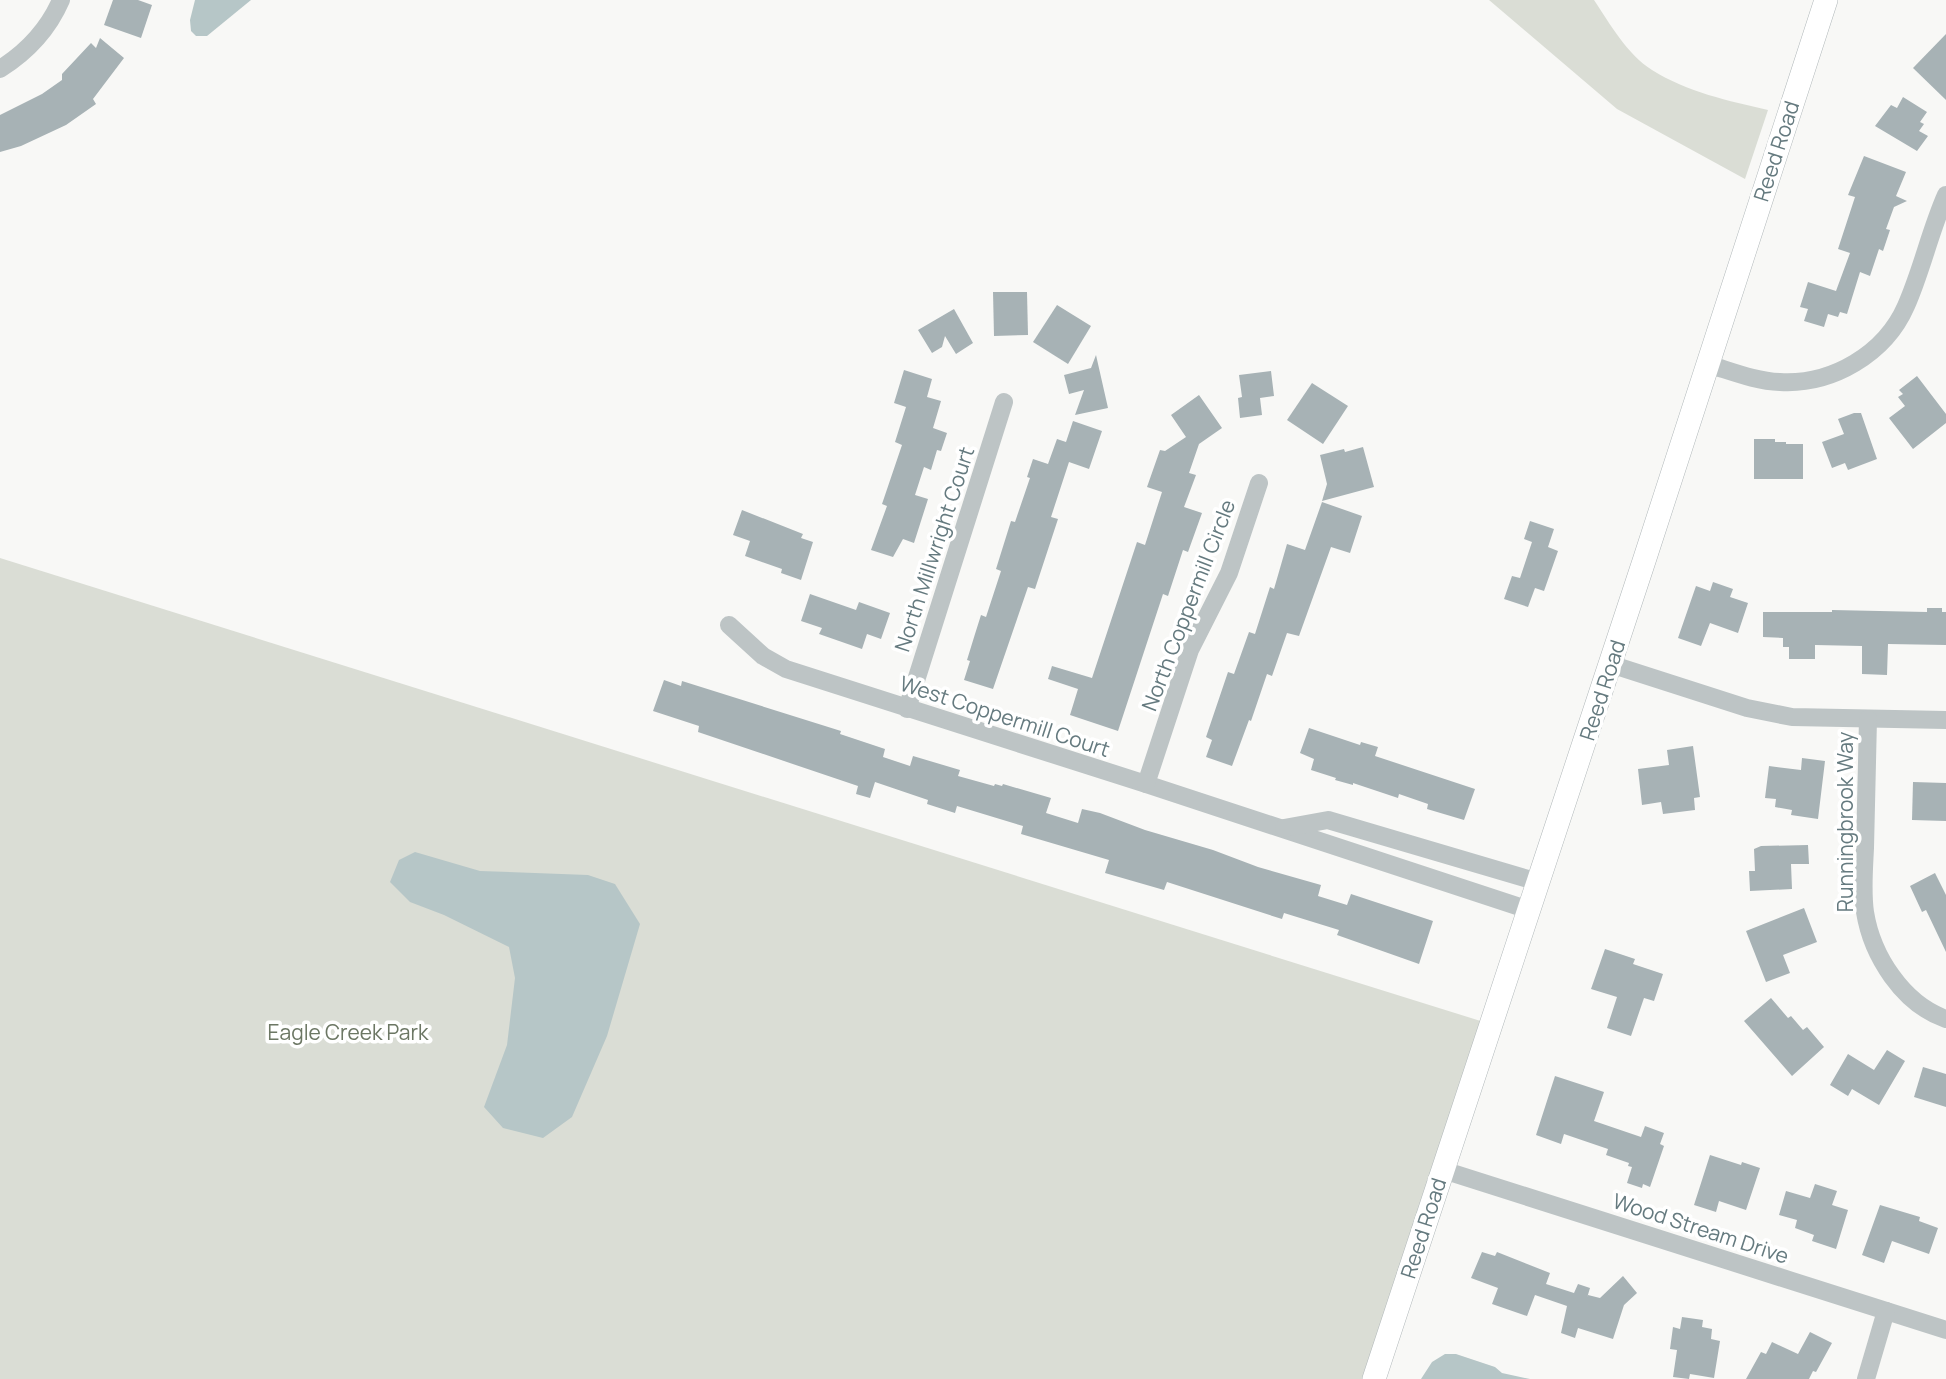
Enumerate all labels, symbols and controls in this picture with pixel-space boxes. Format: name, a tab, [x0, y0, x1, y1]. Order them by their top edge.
street label: Reed Road	[1747, 97, 1805, 205]
street label: North Millwright Court	[888, 443, 980, 655]
street label: North Coppermill Circle	[1135, 495, 1241, 715]
street label: Reed Road	[1573, 636, 1631, 744]
street label: West Coppermill Court	[896, 669, 1114, 763]
street label: Runningbrook Way	[1831, 732, 1859, 912]
park label: Eagle Creek Park	[268, 1018, 429, 1046]
street label: Reed Road	[1394, 1174, 1452, 1282]
street label: Wood Stream Drive	[1609, 1186, 1793, 1270]

